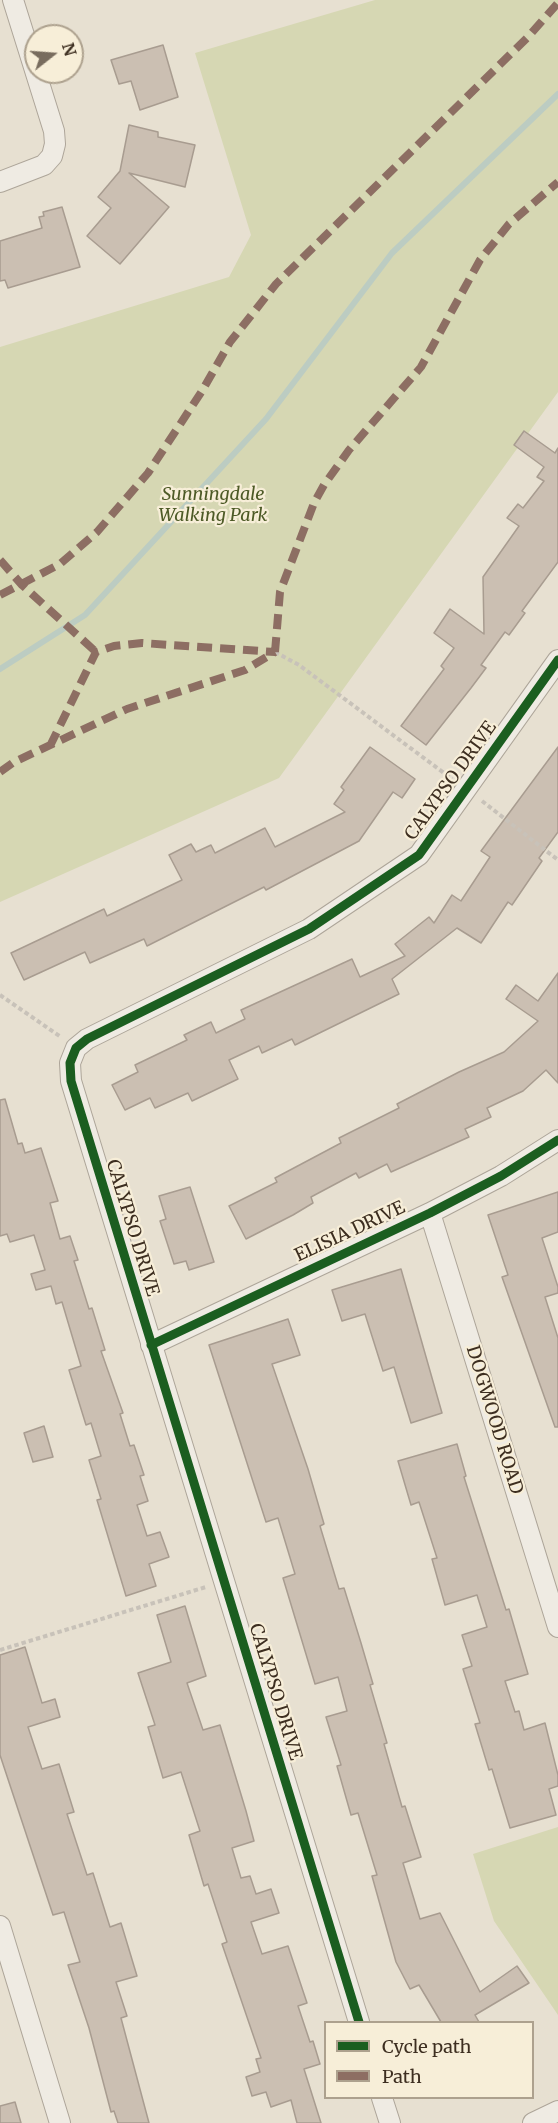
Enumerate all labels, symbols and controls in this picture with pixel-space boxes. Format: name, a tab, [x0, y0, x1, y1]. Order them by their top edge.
north arrow	[24, 24, 84, 84]
text: N	[58, 40, 81, 58]
park label: Sunningdale Walking Park	[159, 484, 267, 526]
street label: CALYPSO DRIVE	[401, 717, 501, 845]
street label: CALYPSO DRIVE	[101, 1157, 163, 1299]
street label: ELISIA DRIVE	[291, 1197, 409, 1267]
street label: DOGWOOD ROAD	[461, 1343, 527, 1497]
street label: CALYPSO DRIVE	[244, 1621, 306, 1763]
legend	[324, 2021, 534, 2099]
text: Cycle path	[382, 2035, 471, 2058]
text: Path	[382, 2065, 422, 2088]

